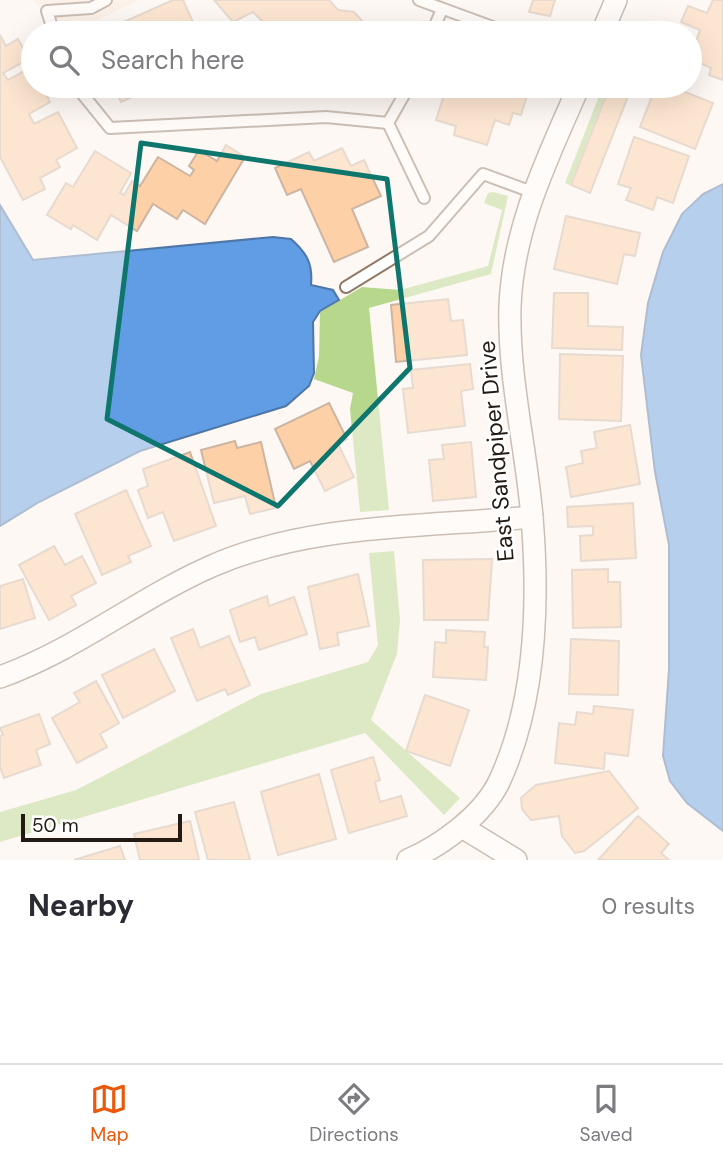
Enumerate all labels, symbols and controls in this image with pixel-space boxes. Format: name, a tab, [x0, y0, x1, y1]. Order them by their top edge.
search box	[21, 21, 702, 98]
icon: search	[45, 41, 83, 79]
text: Search here	[101, 43, 244, 77]
street label: East Sandpiper Drive	[471, 339, 521, 563]
scale bar	[21, 811, 182, 843]
text: 50 m	[32, 813, 79, 838]
text: Nearby	[28, 886, 134, 925]
text: 0 results	[602, 891, 695, 921]
tab: Map	[90, 1080, 129, 1147]
tab: Directions	[309, 1080, 399, 1147]
tab: Saved	[579, 1080, 633, 1147]

